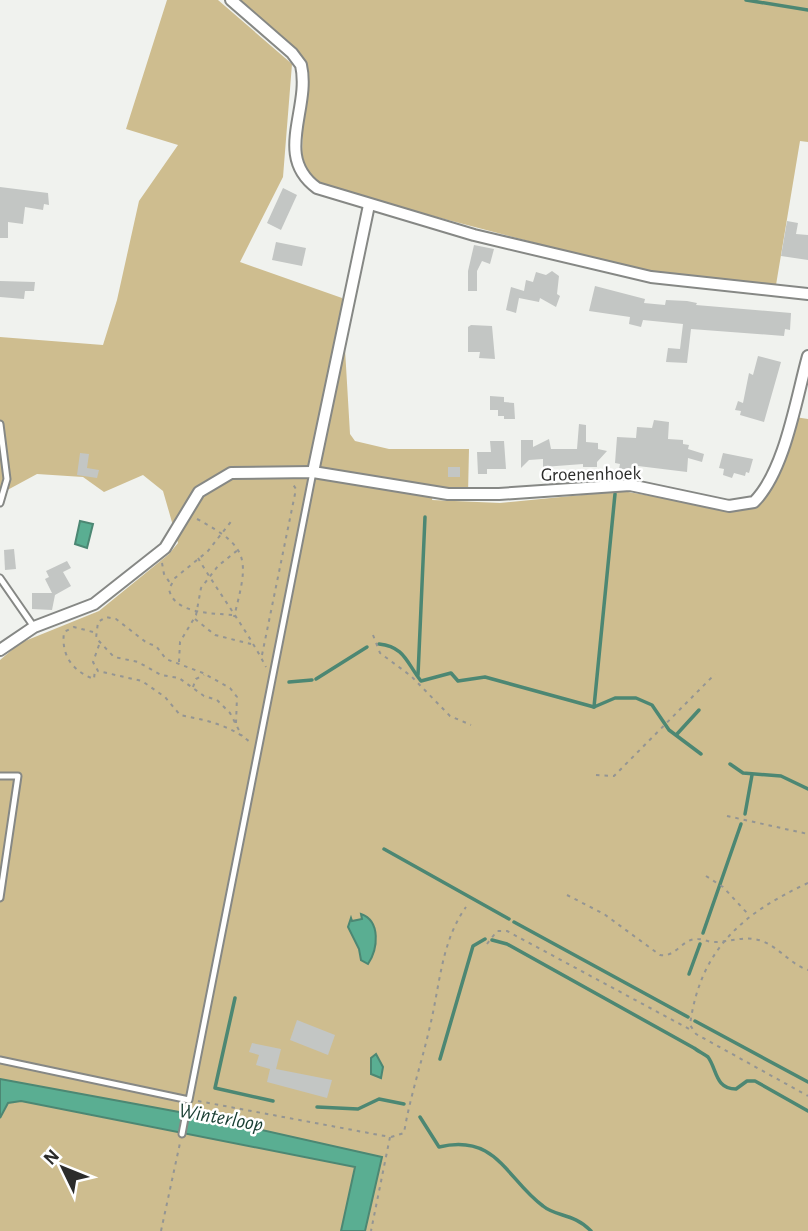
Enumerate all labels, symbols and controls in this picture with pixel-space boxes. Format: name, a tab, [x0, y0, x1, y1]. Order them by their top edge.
street label: Groenenhoek	[541, 464, 642, 485]
water label: Winterloop	[177, 1100, 265, 1136]
north arrow	[28, 1133, 98, 1203]
text: N	[40, 1146, 63, 1169]

